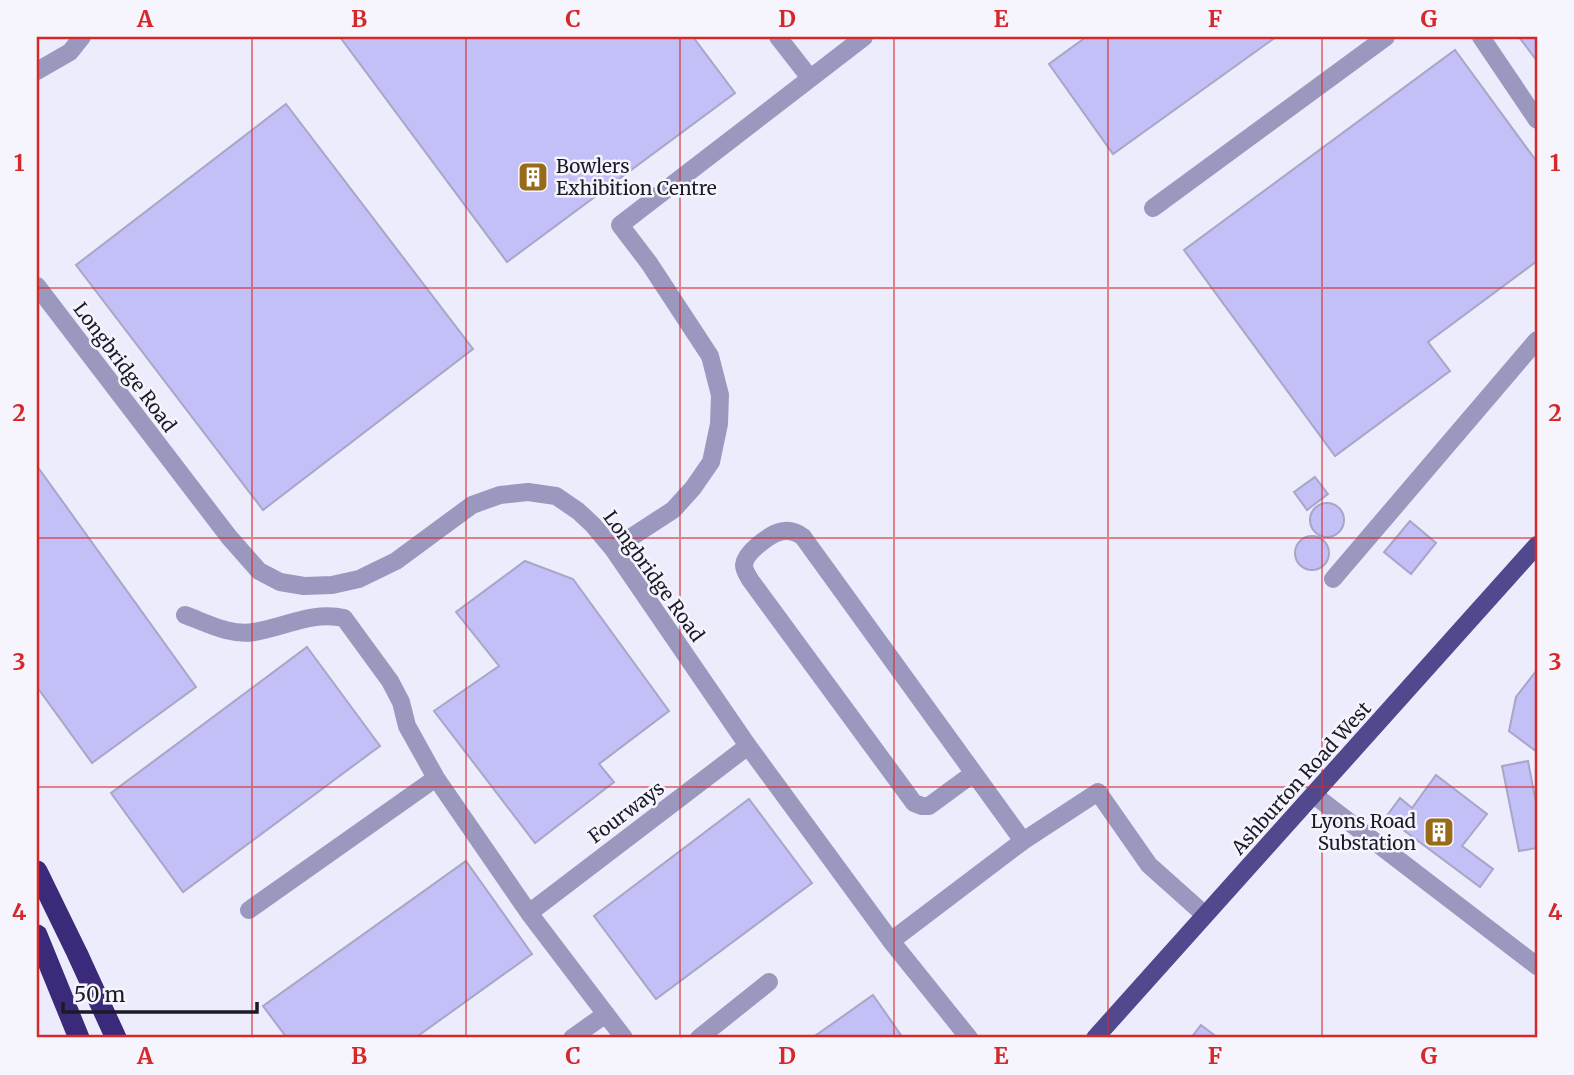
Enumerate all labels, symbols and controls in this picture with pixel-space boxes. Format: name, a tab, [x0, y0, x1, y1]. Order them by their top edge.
text: A	[136, 4, 154, 33]
text: B	[351, 4, 367, 33]
text: C	[565, 4, 581, 33]
text: D	[778, 4, 796, 33]
text: E	[993, 4, 1009, 33]
text: F	[1208, 4, 1222, 33]
text: G	[1421, 4, 1438, 33]
text: 1	[14, 148, 25, 177]
text: 1	[1550, 148, 1561, 177]
place label: Bowlers Exhibition Centre	[556, 154, 717, 200]
building icon: Bowlers Exhibition Centre	[516, 160, 550, 194]
street label: Longbridge Road	[68, 297, 182, 437]
text: 2	[12, 398, 26, 427]
text: 2	[1548, 398, 1562, 427]
street label: Longbridge Road	[598, 506, 710, 646]
text: 3	[12, 647, 26, 676]
text: 3	[1548, 647, 1562, 676]
street label: Ashburton Road West	[1225, 696, 1376, 860]
street label: Fourways	[583, 776, 669, 848]
place label: Lyons Road Substation	[1311, 809, 1416, 855]
building icon: Lyons Road Substation	[1422, 815, 1456, 849]
text: 4	[12, 897, 27, 926]
text: 4	[1548, 897, 1563, 926]
scale bar	[63, 970, 257, 1014]
text: 50 m	[74, 981, 125, 1008]
text: A	[136, 1041, 154, 1070]
text: B	[351, 1041, 367, 1070]
text: C	[565, 1041, 581, 1070]
text: D	[778, 1041, 796, 1070]
text: E	[993, 1041, 1009, 1070]
text: F	[1208, 1041, 1222, 1070]
text: G	[1421, 1041, 1438, 1070]

